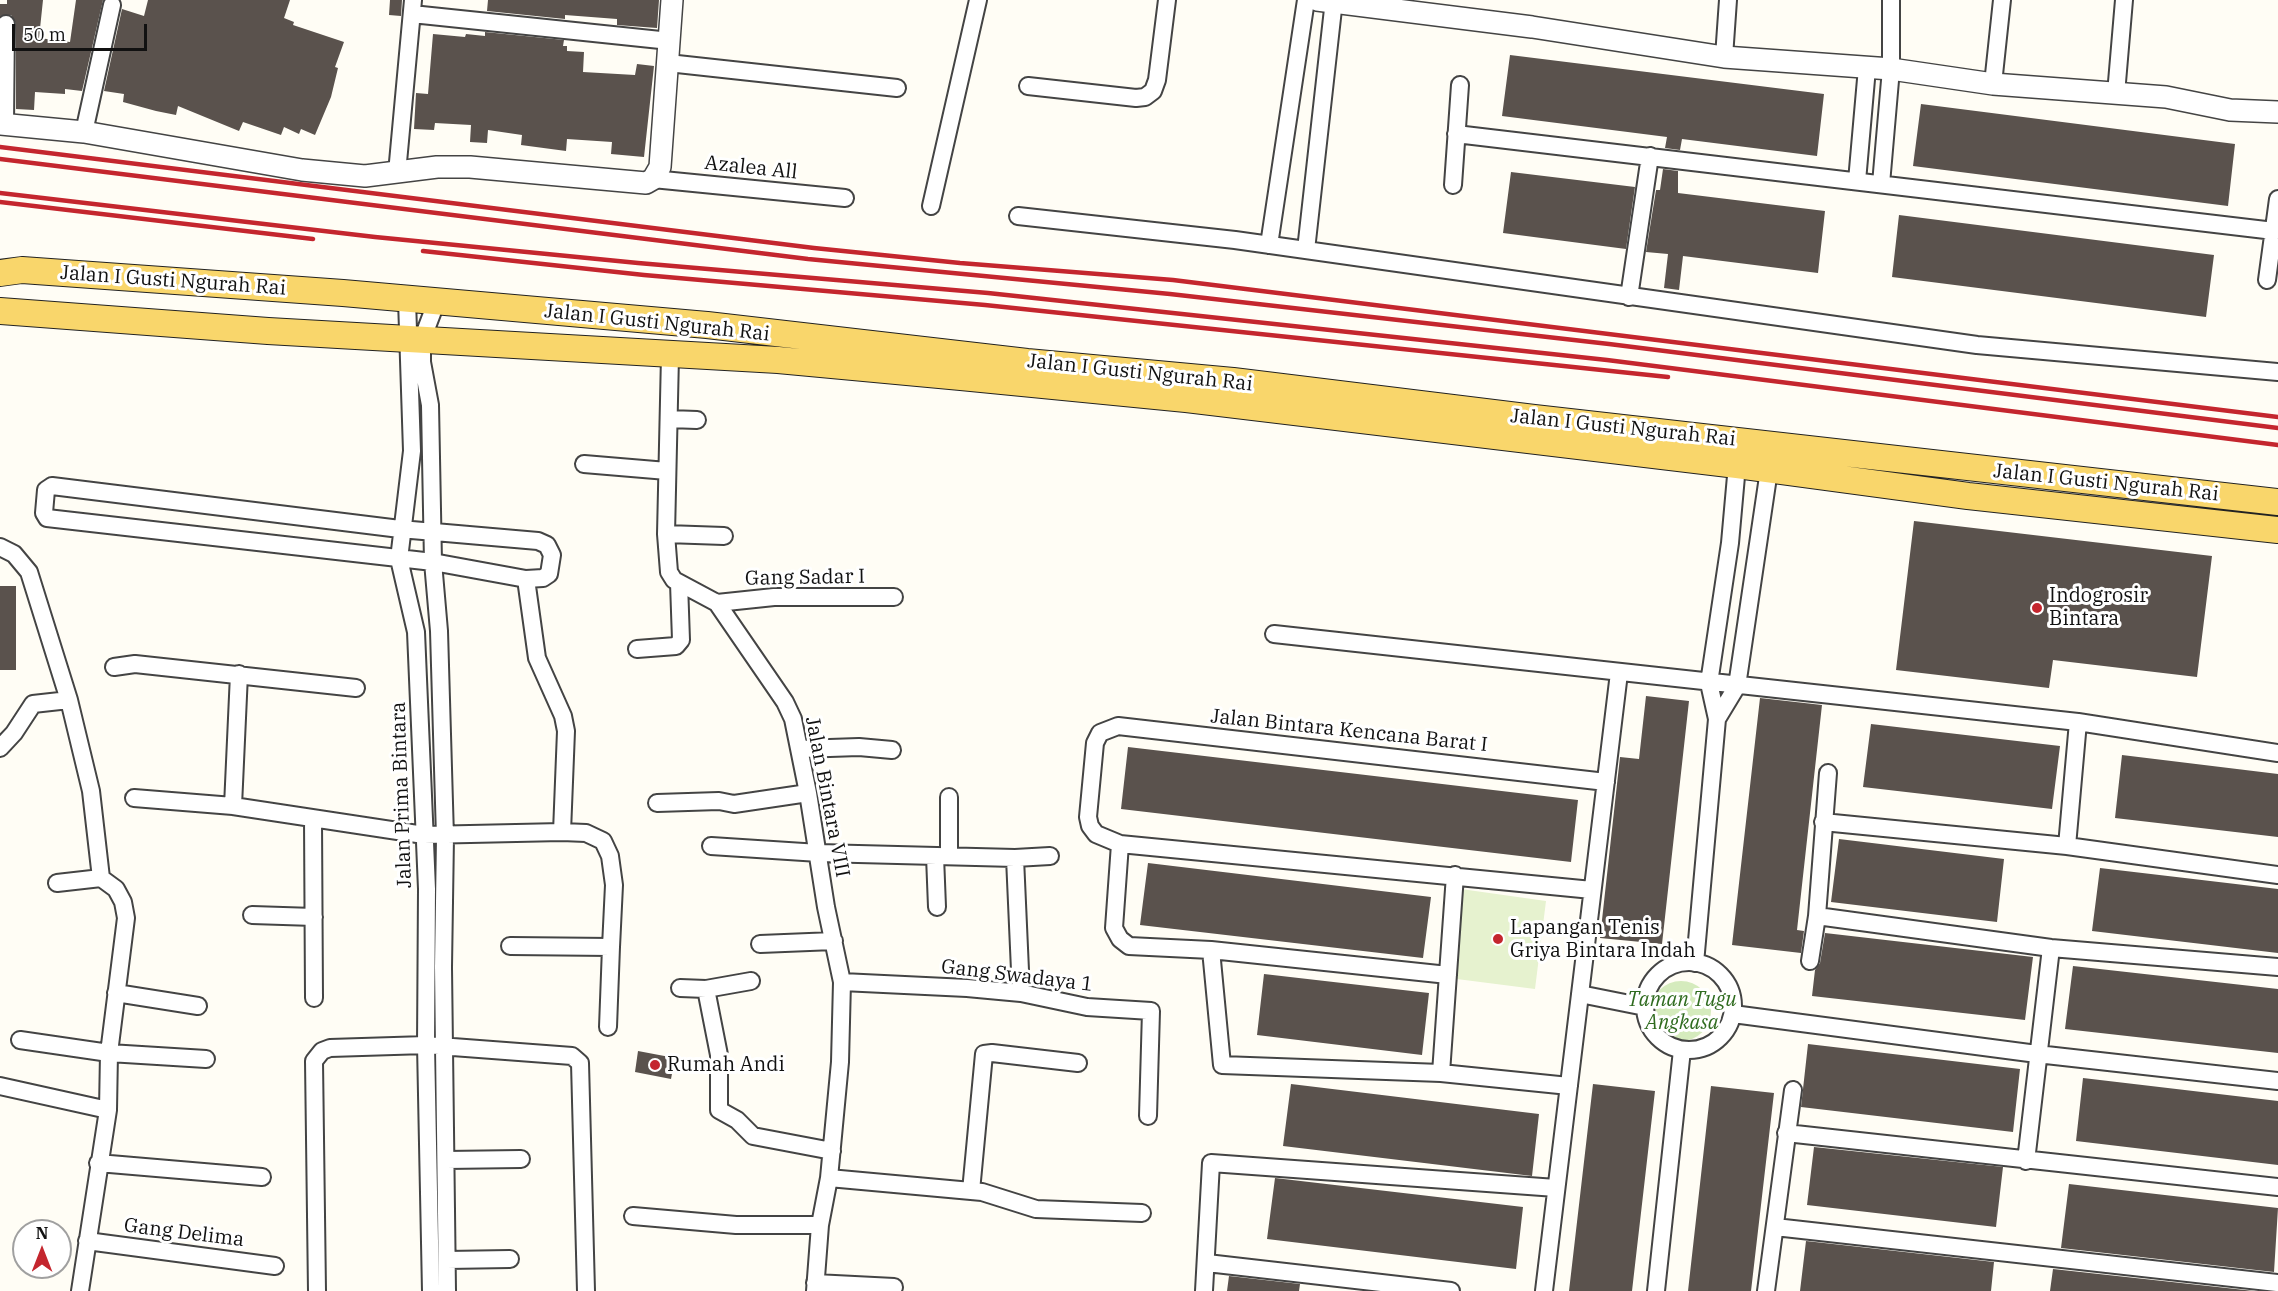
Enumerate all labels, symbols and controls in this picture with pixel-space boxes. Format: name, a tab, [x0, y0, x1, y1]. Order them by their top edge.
scale bar	[15, 12, 150, 50]
text: 50 m	[23, 23, 66, 46]
street label: Azalea All	[703, 151, 799, 185]
street label: Jalan I Gusti Ngurah Rai	[59, 261, 287, 301]
street label: Jalan I Gusti Ngurah Rai	[543, 299, 771, 347]
street label: Jalan I Gusti Ngurah Rai	[1026, 349, 1254, 397]
street label: Jalan I Gusti Ngurah Rai	[1509, 404, 1737, 452]
street label: Jalan I Gusti Ngurah Rai	[1992, 459, 2220, 507]
street label: Gang Sadar I	[745, 565, 865, 591]
place label: Indogrosir Bintara	[2049, 584, 2148, 631]
marker: Indogrosir Bintara	[2030, 601, 2044, 615]
street label: Jalan Prima Bintara	[387, 701, 417, 889]
street label: Jalan Bintara Kencana Barat I	[1209, 705, 1489, 757]
street label: Jalan Bintara VIII	[800, 715, 854, 879]
place label: Lapangan Tenis Griya Bintara Indah	[1510, 916, 1696, 963]
marker: Lapangan Tenis Griya Bintara Indah	[1491, 932, 1505, 946]
street label: Gang Swadaya 1	[940, 955, 1094, 997]
park label: Taman Tugu Angkasa	[1627, 988, 1737, 1035]
place label: Rumah Andi	[667, 1053, 785, 1077]
marker: Rumah Andi	[648, 1058, 662, 1072]
street label: Gang Delima	[123, 1214, 245, 1252]
north arrow	[12, 1219, 72, 1279]
text: N	[36, 1223, 48, 1243]

